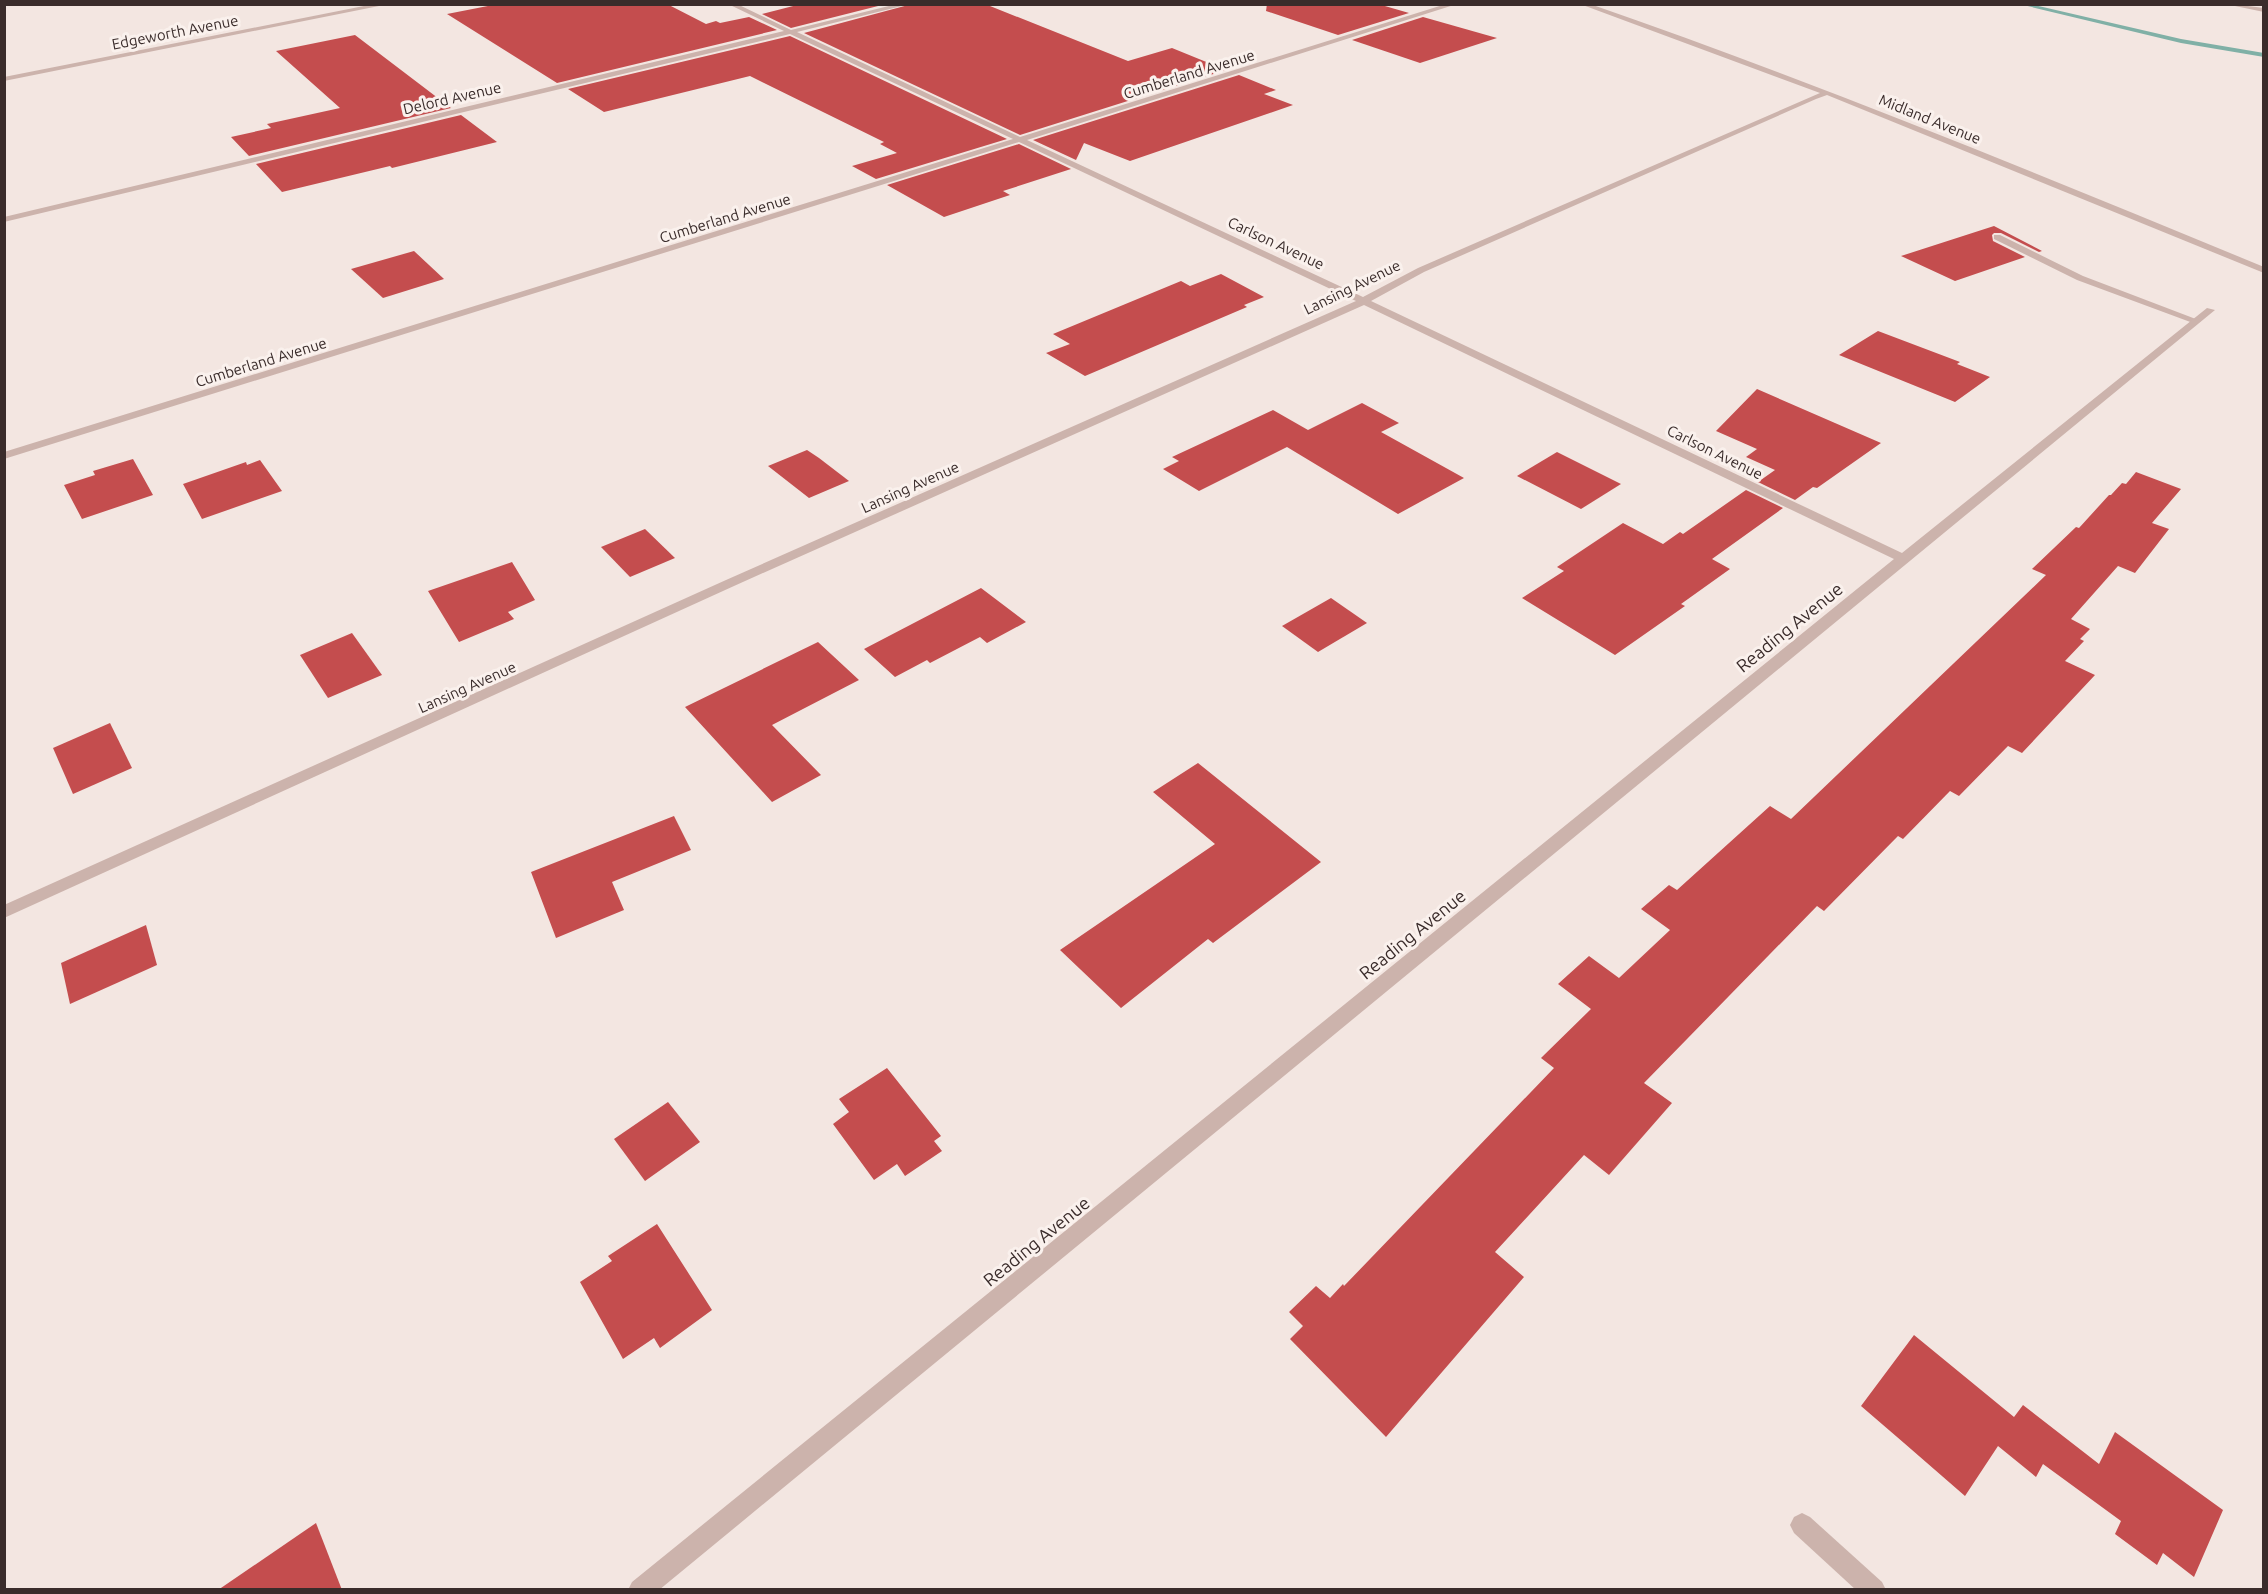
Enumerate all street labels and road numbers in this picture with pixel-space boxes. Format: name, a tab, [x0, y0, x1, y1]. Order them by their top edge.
street label: Edgeworth Avenue	[110, 11, 240, 53]
street label: Cumberland Avenue	[1121, 46, 1257, 102]
street label: Delord Avenue	[401, 78, 503, 118]
street label: Midland Avenue	[1877, 91, 1983, 147]
street label: Cumberland Avenue	[657, 190, 793, 246]
street label: Carlson Avenue	[1225, 213, 1327, 273]
street label: Lansing Avenue	[1301, 256, 1403, 318]
street label: Cumberland Avenue	[193, 334, 329, 390]
street label: Carlson Avenue	[1664, 421, 1766, 483]
street label: Lansing Avenue	[858, 458, 962, 516]
street label: Reading Avenue	[1732, 578, 1846, 676]
street label: Lansing Avenue	[415, 658, 519, 716]
street label: Reading Avenue	[1355, 885, 1469, 983]
street label: Reading Avenue	[979, 1192, 1093, 1290]

